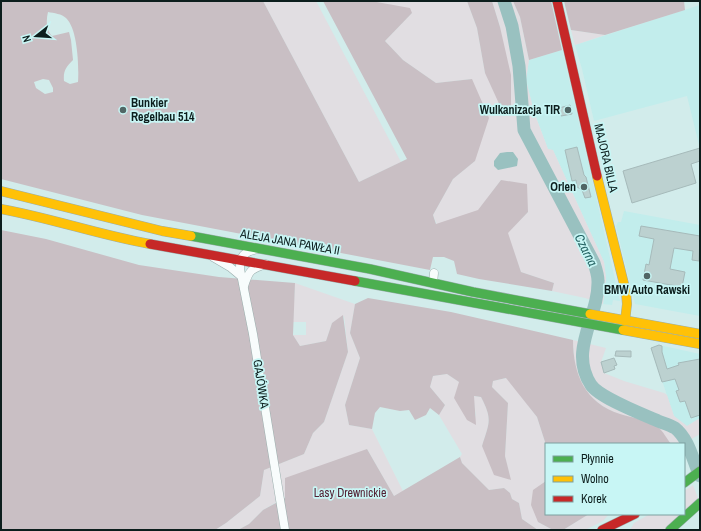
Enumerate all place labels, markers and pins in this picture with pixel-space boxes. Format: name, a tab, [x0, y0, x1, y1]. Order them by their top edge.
place label: Bunkier Regelbau 514	[131, 95, 195, 125]
place label: Wulkanizacja TIR	[480, 102, 560, 118]
marker: Bunkier Regelbau 514	[118, 105, 128, 115]
marker: Wulkanizacja TIR	[563, 105, 573, 115]
place label: Orlen	[550, 179, 576, 195]
marker: Orlen	[579, 182, 589, 192]
marker: BMW Auto Rawski	[642, 271, 652, 281]
place label: BMW Auto Rawski	[604, 282, 690, 298]

